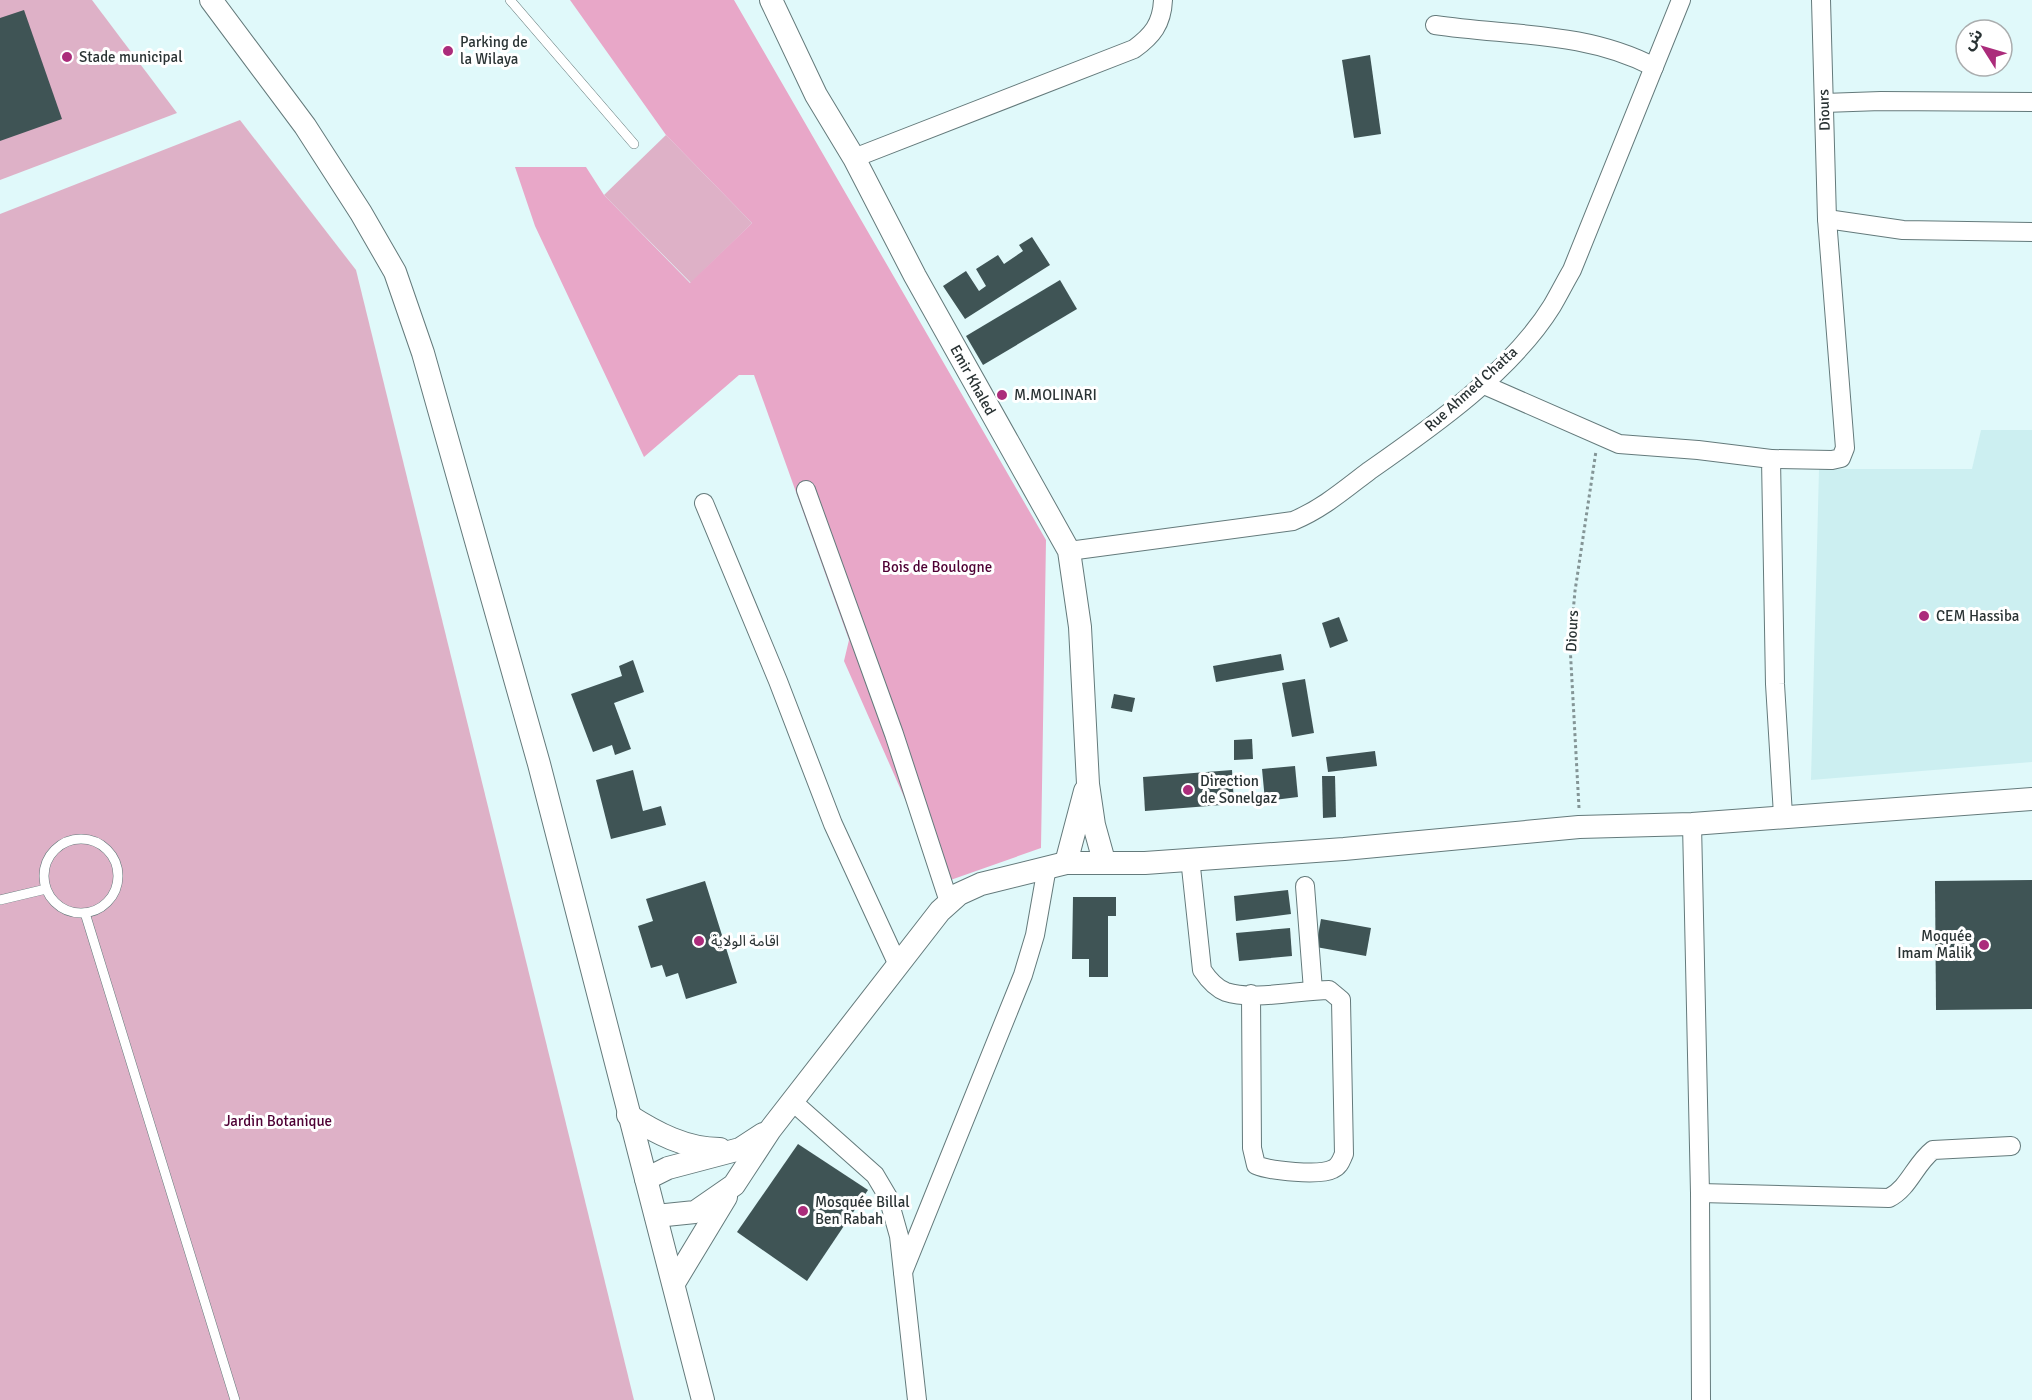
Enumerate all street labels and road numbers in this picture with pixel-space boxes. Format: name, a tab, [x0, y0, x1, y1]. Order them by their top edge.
street label: Diours	[1814, 88, 1834, 131]
street label: Emir Khaled	[946, 342, 1000, 418]
street label: Rue Ahmed Chatta	[1421, 343, 1521, 435]
street label: Diours	[1562, 609, 1582, 652]

